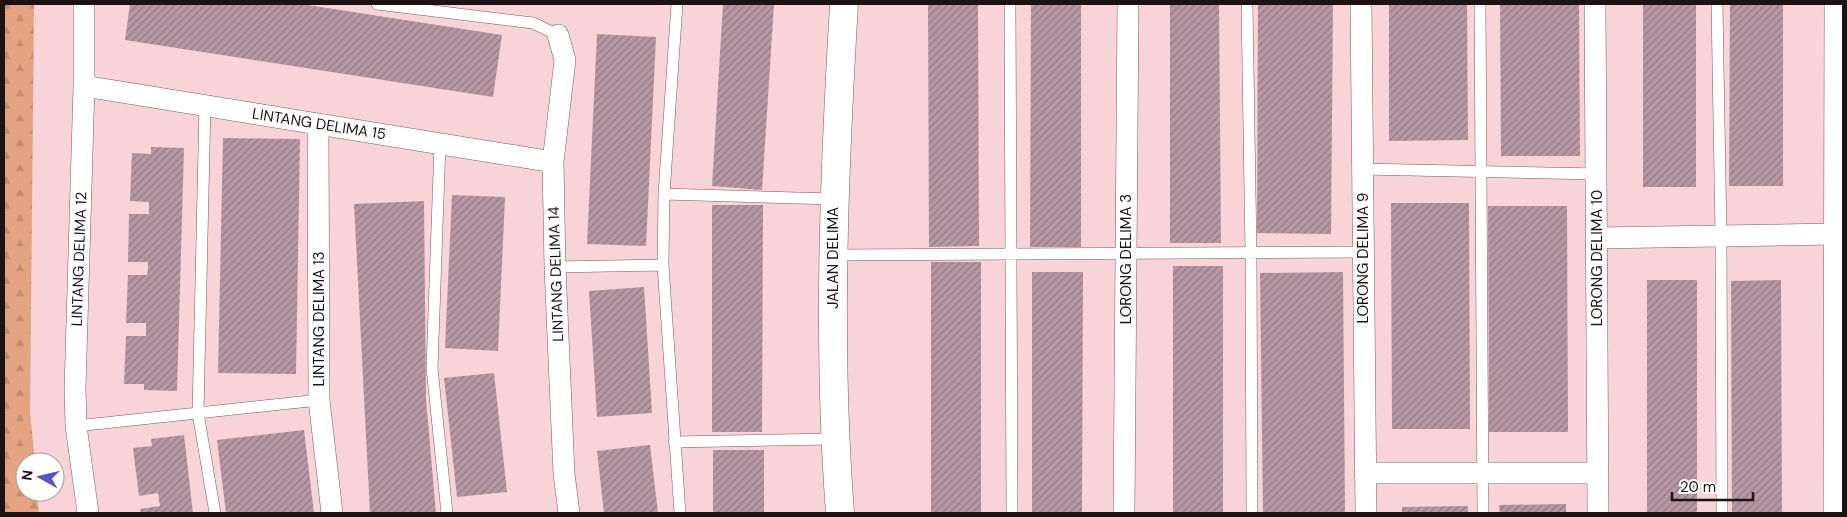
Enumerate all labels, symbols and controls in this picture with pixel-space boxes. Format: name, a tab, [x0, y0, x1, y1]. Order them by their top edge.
street label: LINTANG DELIMA 15	[251, 104, 387, 144]
street label: LORONG DELIMA 10	[1587, 190, 1607, 326]
street label: LINTANG DELIMA 12	[67, 191, 91, 327]
street label: LORONG DELIMA 9	[1353, 193, 1373, 323]
street label: LORONG DELIMA 3	[1116, 194, 1136, 324]
street label: LINTANG DELIMA 14	[544, 206, 568, 342]
street label: JALAN DELIMA	[823, 207, 843, 309]
street label: LINTANG DELIMA 13	[309, 251, 329, 387]
north arrow	[15, 452, 65, 502]
text: N	[18, 469, 37, 482]
scale bar	[1672, 470, 1753, 502]
text: 20 m	[1680, 477, 1716, 497]

